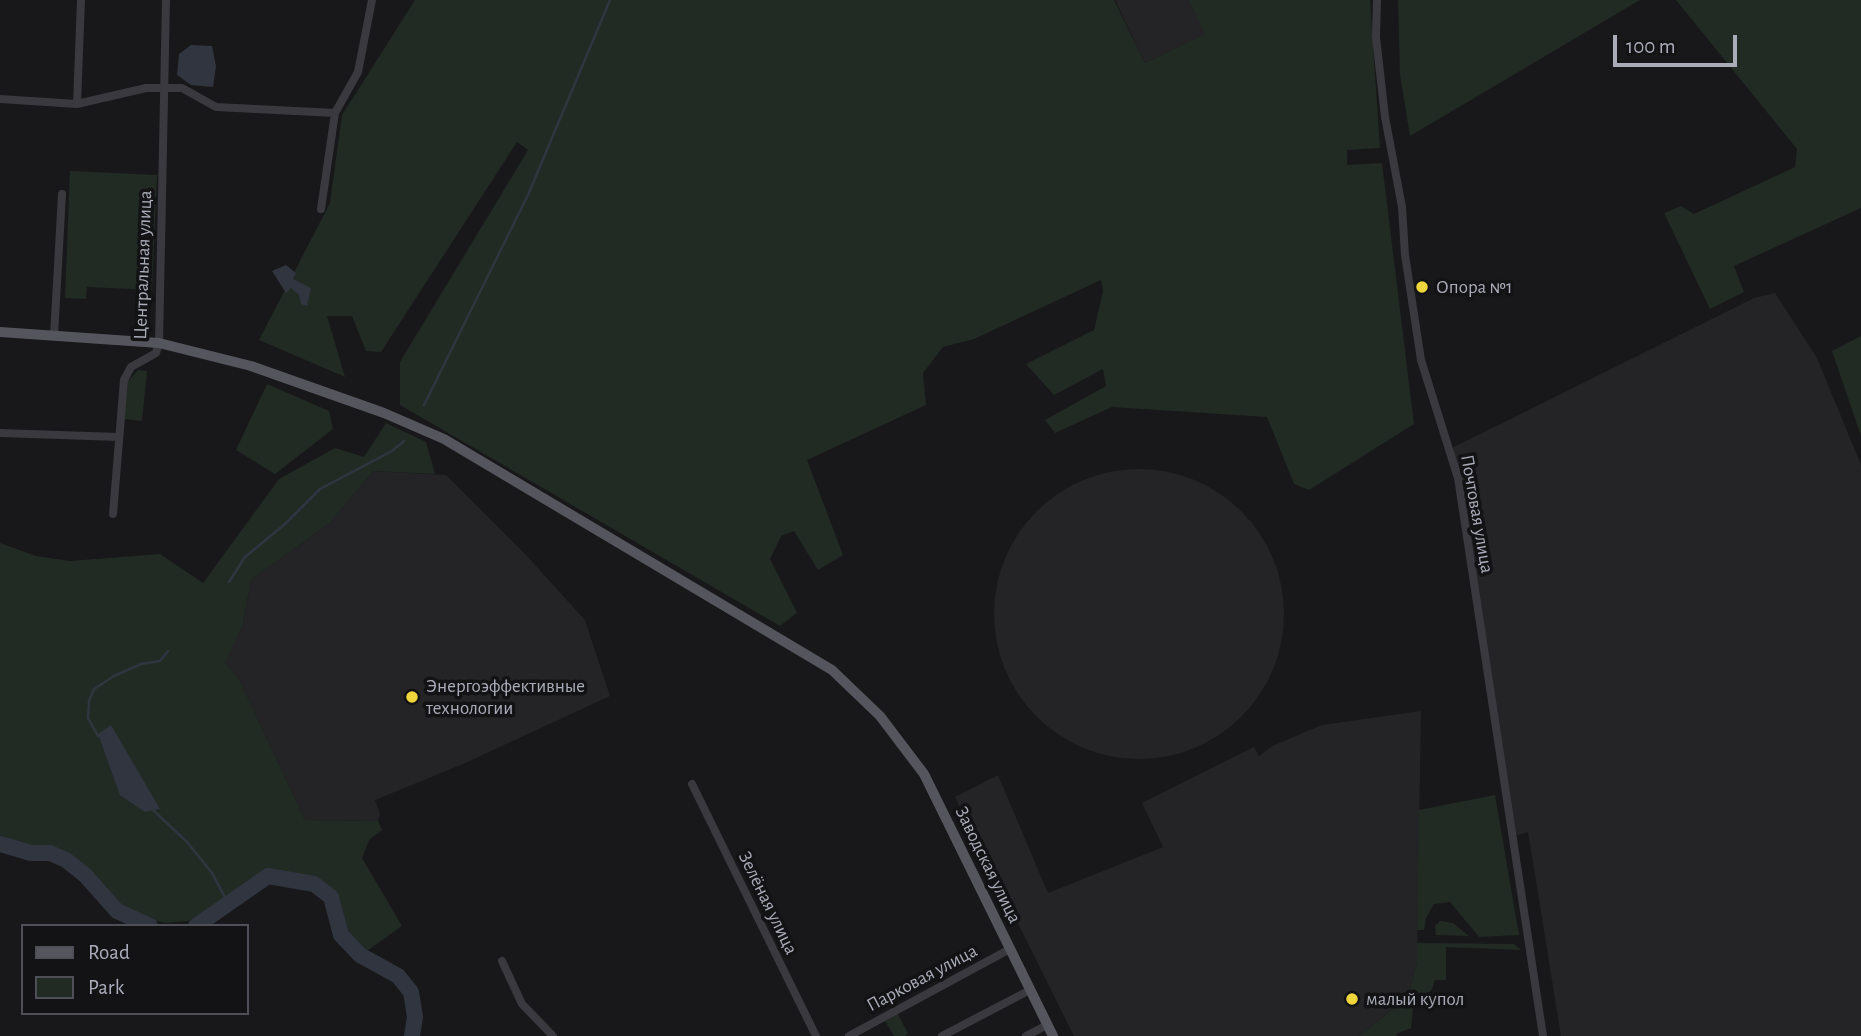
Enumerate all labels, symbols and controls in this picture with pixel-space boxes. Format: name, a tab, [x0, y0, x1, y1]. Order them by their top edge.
scale bar	[1616, 21, 1740, 65]
text: 100 m	[1626, 36, 1676, 57]
street label: Центральная улица	[129, 190, 157, 340]
place label: Опора №1	[1436, 276, 1513, 298]
marker: Опора №1	[1414, 279, 1430, 295]
street label: Почтовая улица	[1455, 453, 1499, 575]
place label: Энергоэффективные технологии	[426, 675, 585, 719]
marker: Энергоэффективные технологии	[404, 689, 420, 705]
street label: Заводская улица	[950, 803, 1026, 927]
street label: Зелёная улица	[733, 848, 803, 958]
legend	[21, 924, 248, 1015]
street label: Парковая улица	[863, 939, 981, 1017]
text: Road	[88, 942, 130, 963]
text: Park	[88, 977, 124, 998]
place label: малый купол	[1366, 988, 1464, 1010]
marker: малый купол	[1344, 991, 1360, 1007]

